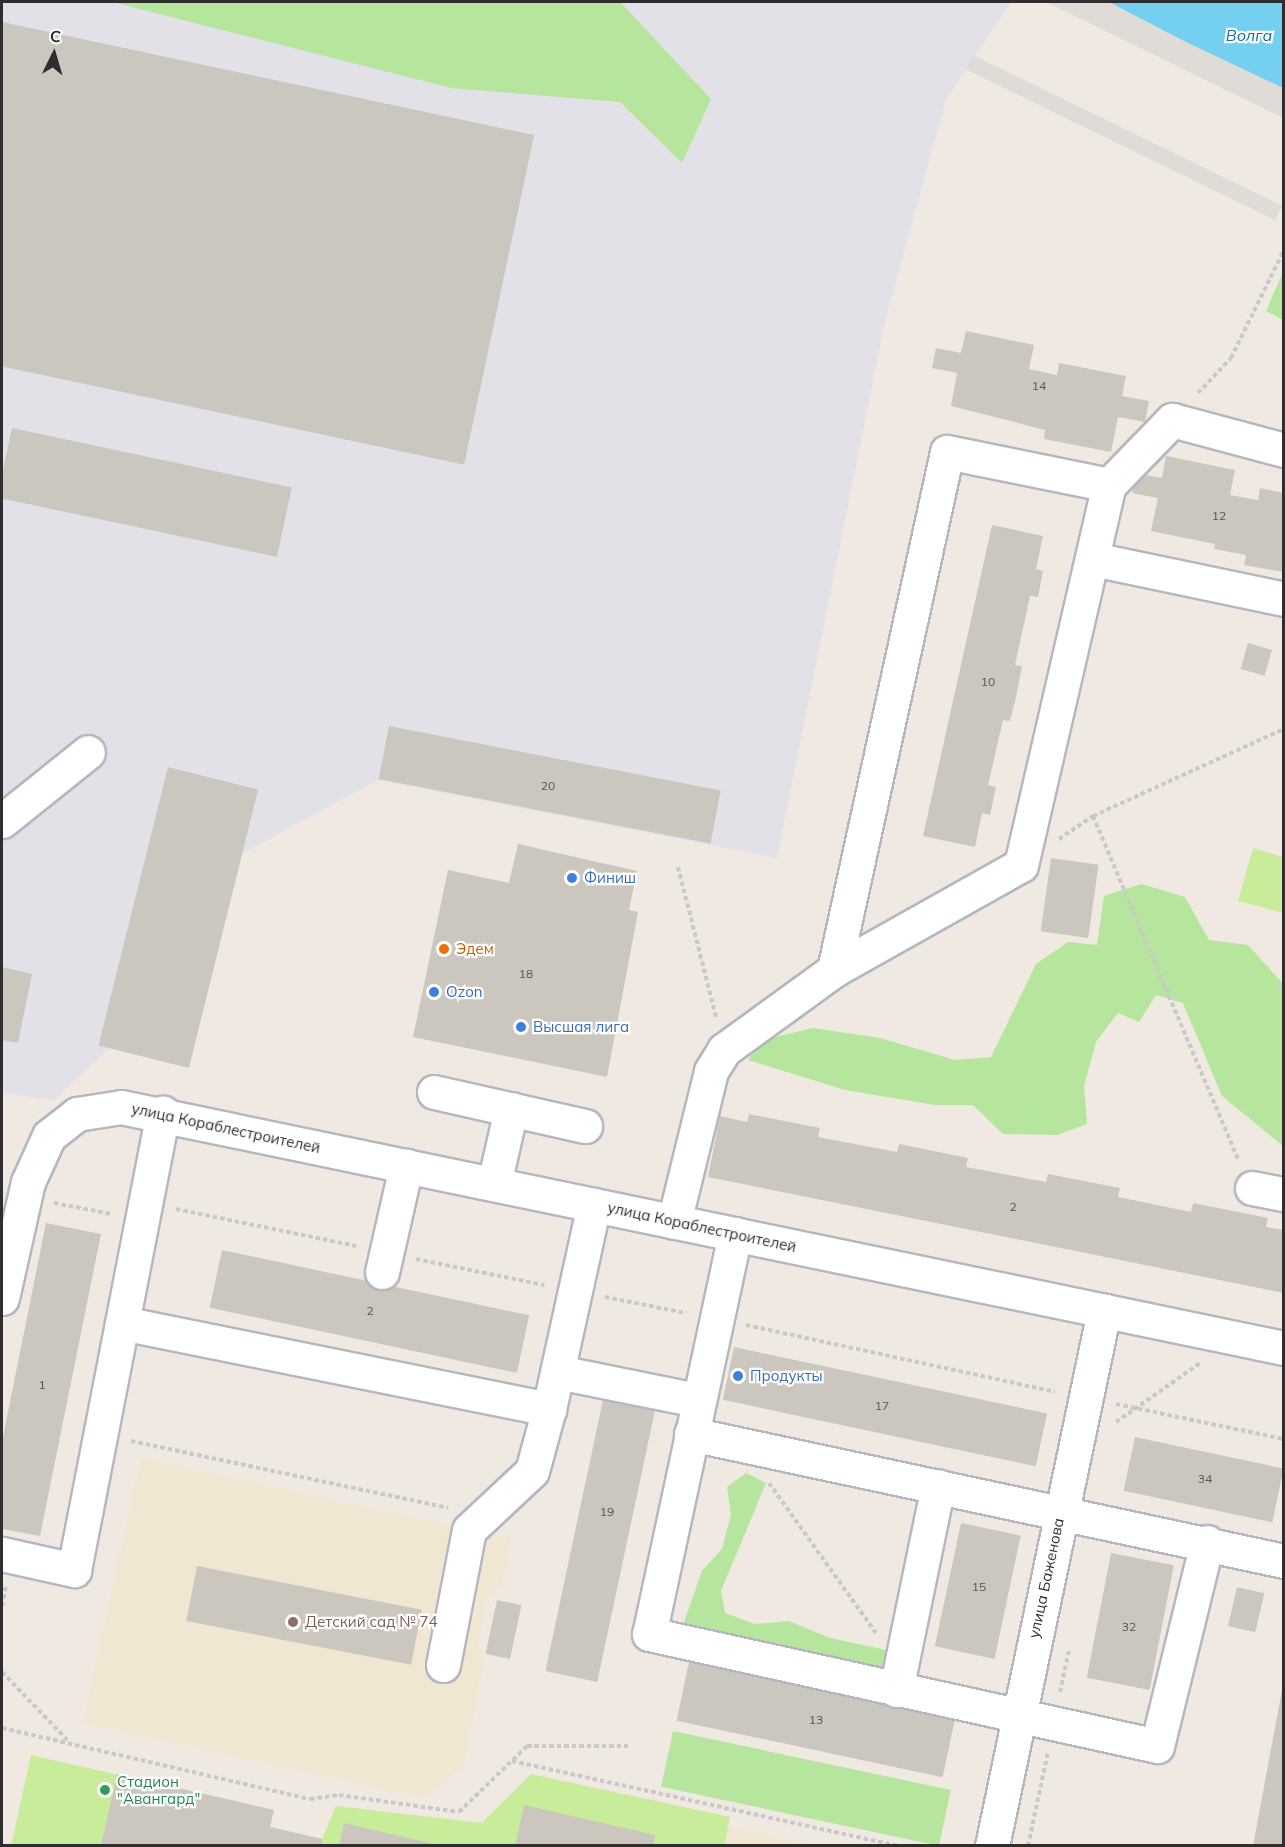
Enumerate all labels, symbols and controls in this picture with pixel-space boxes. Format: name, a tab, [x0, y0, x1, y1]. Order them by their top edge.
north arrow	[24, 24, 84, 84]
water label: Волга	[1226, 25, 1272, 45]
text: С	[49, 26, 62, 47]
house number: 14	[1032, 379, 1046, 393]
house number: 12	[1212, 509, 1226, 523]
house number: 10	[981, 675, 995, 689]
house number: 20	[541, 779, 555, 793]
place label: Финиш	[584, 869, 636, 887]
marker: Финиш	[565, 871, 579, 885]
place label: Эдем	[456, 940, 494, 958]
marker: Эдем	[437, 942, 451, 956]
house number: 18	[519, 967, 533, 981]
place label: Ozon	[446, 983, 483, 1001]
marker: Ozon	[427, 985, 441, 999]
place label: Высшая лига	[533, 1018, 629, 1036]
marker: Высшая лига	[514, 1020, 528, 1034]
street label: улица Кораблестроителей	[130, 1099, 322, 1157]
street label: улица Кораблестроителей	[606, 1198, 798, 1256]
house number: 2	[1009, 1200, 1017, 1214]
house number: 2	[366, 1304, 374, 1318]
place label: Продукты	[750, 1367, 823, 1385]
marker: Продукты	[731, 1369, 745, 1383]
house number: 1	[38, 1378, 46, 1392]
house number: 17	[875, 1399, 889, 1413]
house number: 34	[1198, 1472, 1212, 1486]
house number: 19	[600, 1505, 614, 1519]
street label: улица Баженова	[1024, 1516, 1068, 1640]
house number: 15	[972, 1580, 986, 1594]
place label: Детский сад № 74	[305, 1613, 438, 1631]
marker: Детский сад № 74	[286, 1615, 300, 1629]
house number: 32	[1122, 1620, 1136, 1634]
house number: 13	[809, 1713, 823, 1727]
place label: Стадион "Авангард"	[117, 1772, 200, 1807]
marker: Стадион "Авангард"	[98, 1783, 112, 1797]

